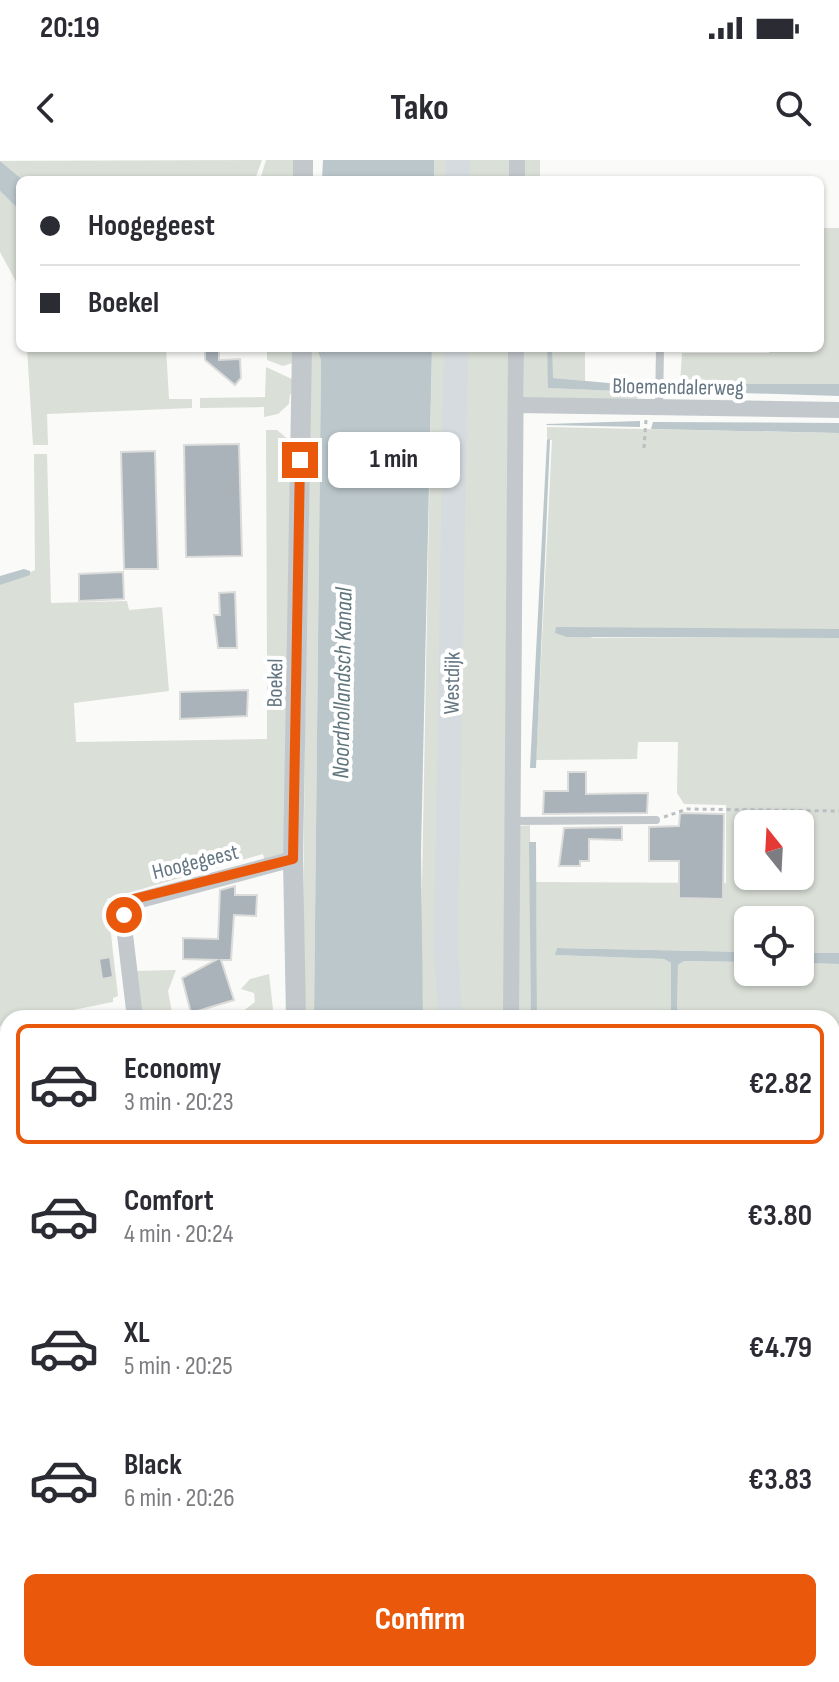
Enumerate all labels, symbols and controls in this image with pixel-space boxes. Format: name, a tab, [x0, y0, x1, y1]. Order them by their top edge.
text: 20:19	[40, 10, 100, 46]
icon: back	[24, 86, 68, 130]
icon: search	[771, 86, 815, 130]
text: Tako	[390, 87, 449, 130]
text: Hoogegeest	[88, 208, 215, 244]
text: Boekel	[88, 285, 159, 321]
street label: Bloemendalerweg	[612, 373, 744, 402]
callout: 1 min	[328, 432, 460, 488]
route end	[282, 442, 318, 478]
text: 1 min	[370, 444, 418, 475]
water label: Noordhollandsch Kanaal	[326, 586, 359, 779]
street label: Westdijk	[438, 651, 467, 715]
street label: Boekel	[262, 658, 289, 708]
north arrow	[734, 810, 814, 890]
map controls	[734, 810, 814, 986]
street label: Hoogegeest	[149, 839, 242, 886]
route start	[106, 897, 142, 933]
button: locate	[734, 906, 814, 986]
icon: car	[28, 1048, 100, 1120]
text: Economy	[124, 1051, 221, 1087]
text: €2.82	[749, 1066, 812, 1102]
text: 3 min · 20:23	[124, 1087, 234, 1118]
icon: car	[28, 1180, 100, 1252]
text: Comfort	[124, 1183, 214, 1219]
text: €3.80	[747, 1198, 812, 1234]
text: 4 min · 20:24	[124, 1219, 233, 1250]
icon: car	[28, 1312, 100, 1384]
text: XL	[124, 1315, 150, 1351]
text: €4.79	[749, 1330, 812, 1366]
text: 5 min · 20:25	[124, 1351, 233, 1382]
icon: car	[28, 1444, 100, 1516]
text: Black	[124, 1447, 182, 1483]
text: €3.83	[748, 1462, 812, 1498]
text: 6 min · 20:26	[124, 1483, 235, 1514]
button: Confirm	[24, 1574, 816, 1666]

